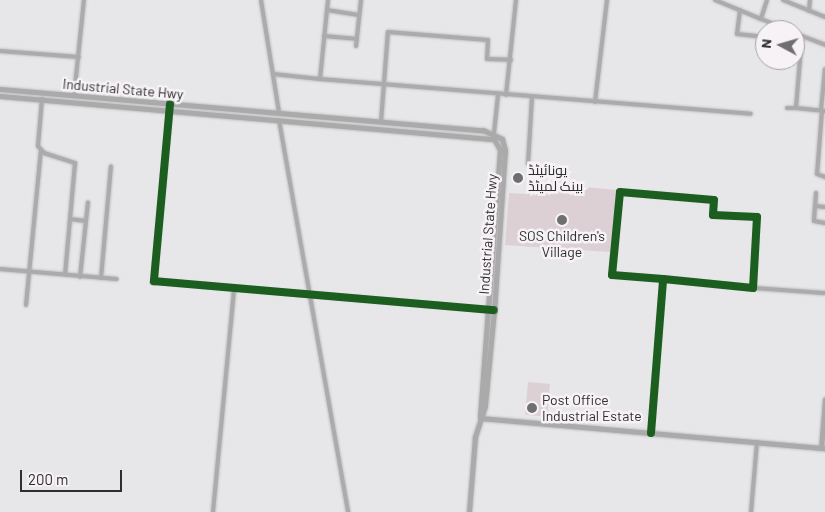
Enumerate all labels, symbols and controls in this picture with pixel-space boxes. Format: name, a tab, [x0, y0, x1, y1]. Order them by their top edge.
north arrow	[755, 20, 805, 70]
text: N	[757, 38, 775, 49]
street label: Industrial State Hwy	[62, 75, 184, 103]
place label: یونائیٹڈ بینک لمیٹڈ	[528, 162, 583, 194]
marker: یونائیٹڈ بینک لمیٹڈ	[512, 172, 524, 184]
street label: Industrial State Hwy	[475, 173, 501, 295]
marker: SOS Children's Village	[556, 214, 568, 226]
place label: SOS Children's Village	[519, 228, 605, 260]
place label: Post Office Industrial Estate	[542, 392, 642, 424]
marker: Post Office Industrial Estate	[526, 402, 538, 414]
scale bar	[22, 460, 125, 492]
text: 200 m	[28, 470, 68, 488]

